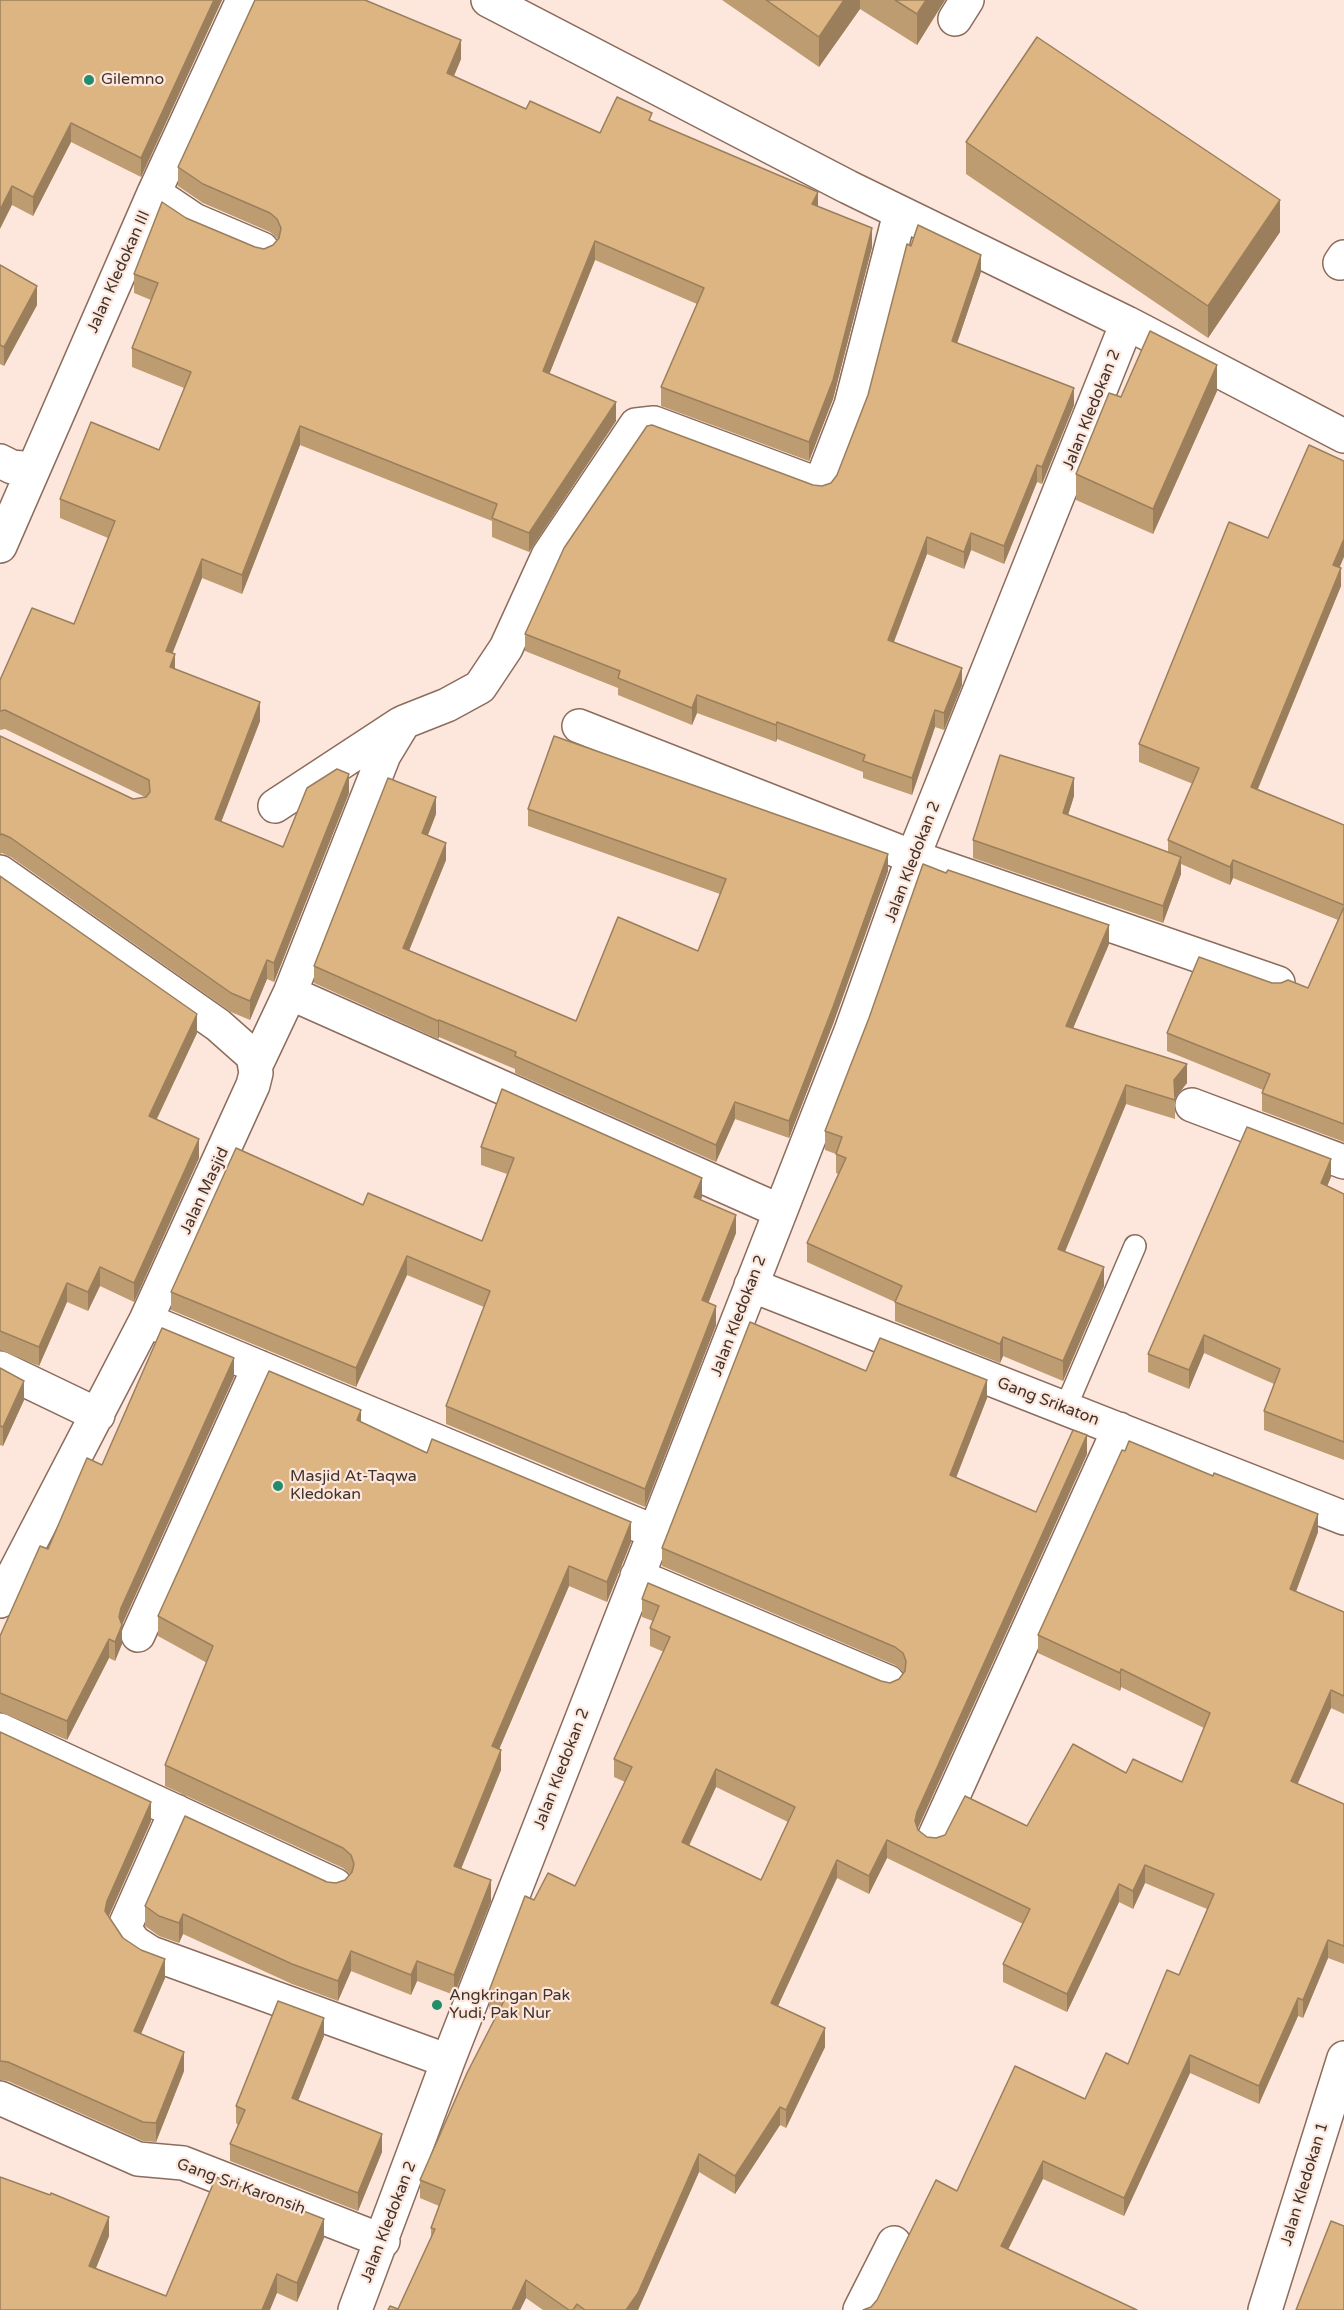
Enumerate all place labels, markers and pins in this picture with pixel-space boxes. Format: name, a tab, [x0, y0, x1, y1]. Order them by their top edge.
place label: Gilemno	[101, 70, 164, 90]
marker: Gilemno	[82, 73, 96, 87]
place label: Masjid At-Taqwa Kledokan	[290, 1467, 417, 1505]
marker: Masjid At-Taqwa Kledokan	[271, 1479, 285, 1493]
place label: Angkringan Pak Yudi, Pak Nur	[449, 1986, 570, 2024]
marker: Angkringan Pak Yudi, Pak Nur	[430, 1998, 444, 2012]

